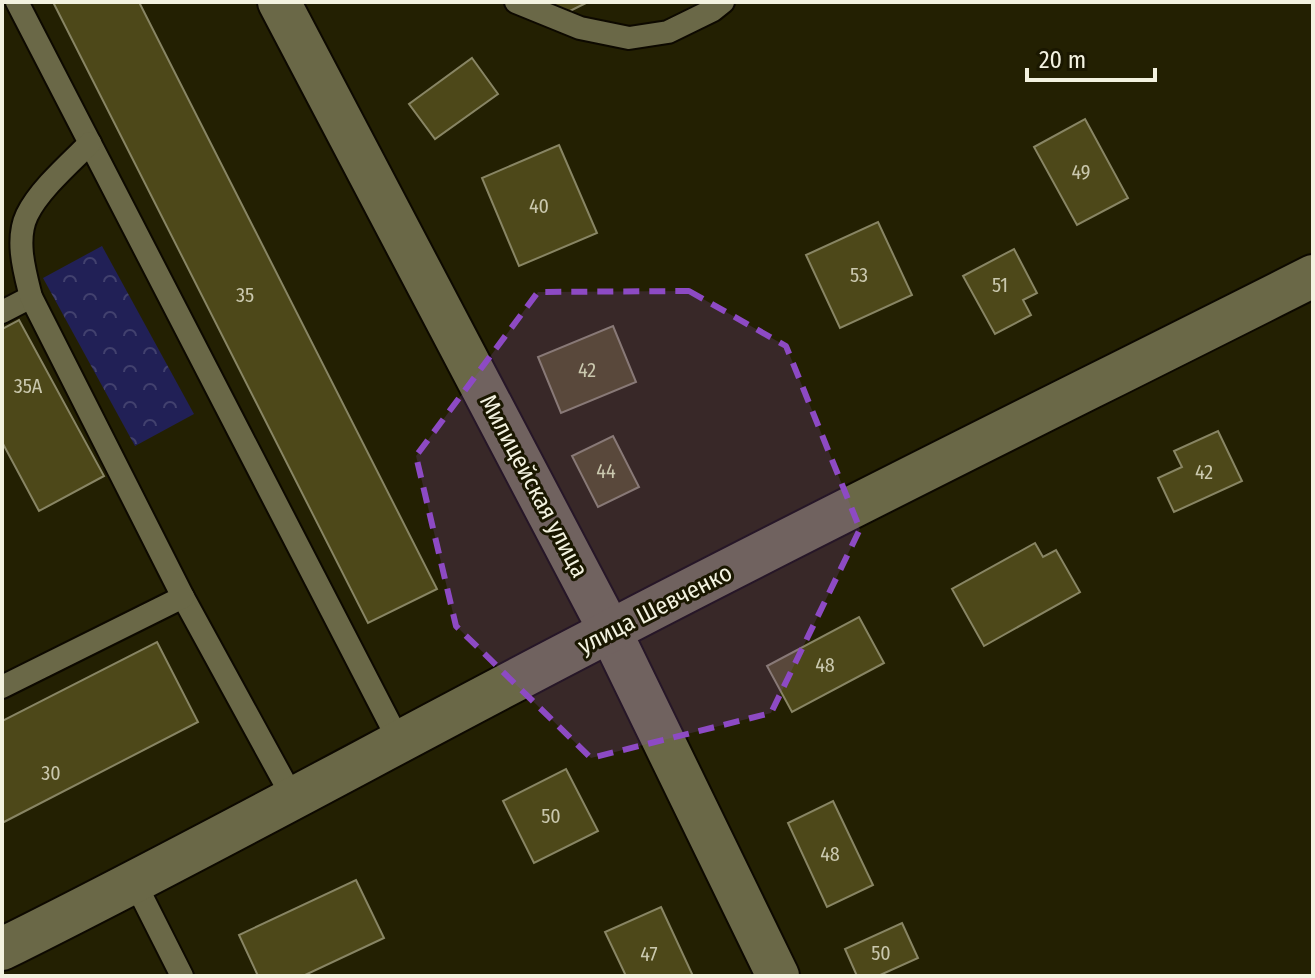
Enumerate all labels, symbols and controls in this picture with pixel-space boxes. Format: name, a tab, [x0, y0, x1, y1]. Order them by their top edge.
scale bar	[1027, 32, 1155, 82]
text: 20 m	[1039, 46, 1086, 74]
house number: 49	[1071, 160, 1091, 184]
house number: 40	[529, 194, 549, 218]
house number: 53	[850, 263, 868, 287]
house number: 51	[992, 273, 1008, 297]
house number: 35	[236, 283, 254, 307]
house number: 42	[578, 358, 596, 382]
house number: 35А	[14, 374, 43, 398]
street label: Милицейская улица	[474, 390, 594, 582]
house number: 44	[596, 459, 616, 483]
house number: 42	[1195, 460, 1213, 484]
street label: улица Шевченко	[573, 558, 737, 660]
house number: 48	[815, 653, 835, 677]
house number: 30	[41, 761, 61, 785]
house number: 50	[541, 804, 561, 828]
house number: 48	[820, 842, 840, 866]
house number: 50	[871, 941, 891, 965]
house number: 47	[640, 942, 658, 966]

